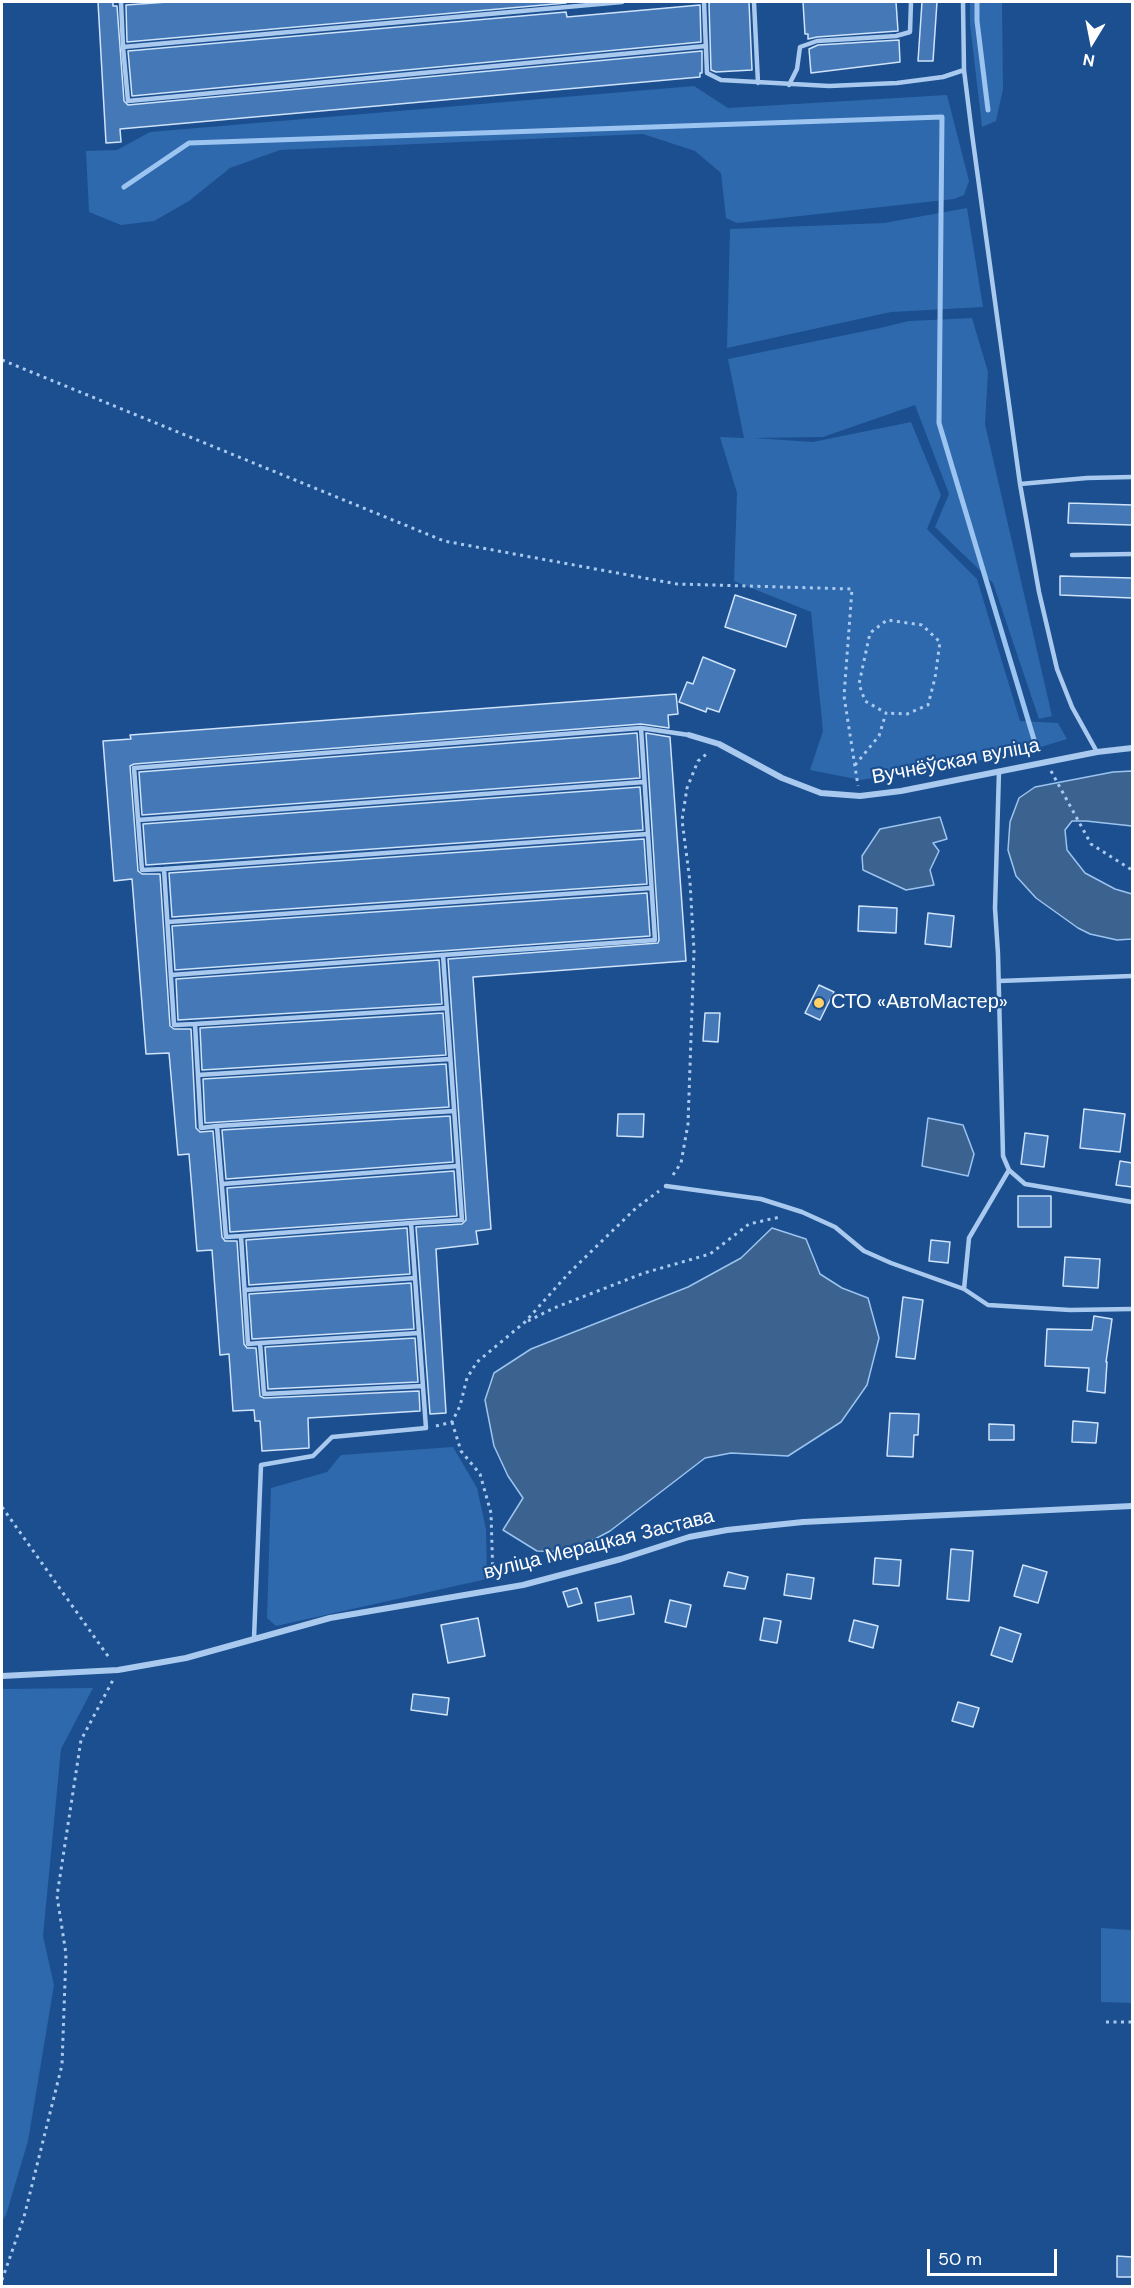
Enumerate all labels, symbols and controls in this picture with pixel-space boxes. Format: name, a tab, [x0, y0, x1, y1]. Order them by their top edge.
north arrow	[1062, 12, 1122, 72]
text: N	[1081, 49, 1096, 72]
street label: Вучнёўская вуліца	[870, 734, 1042, 790]
place label: СТО «АвтоМастер»	[831, 991, 1008, 1015]
marker: СТО «АвтоМастер»	[812, 996, 826, 1010]
street label: вуліца Мерацкая Застава	[481, 1505, 717, 1585]
scale bar	[930, 2237, 1060, 2275]
text: 50 m	[938, 2247, 982, 2271]

